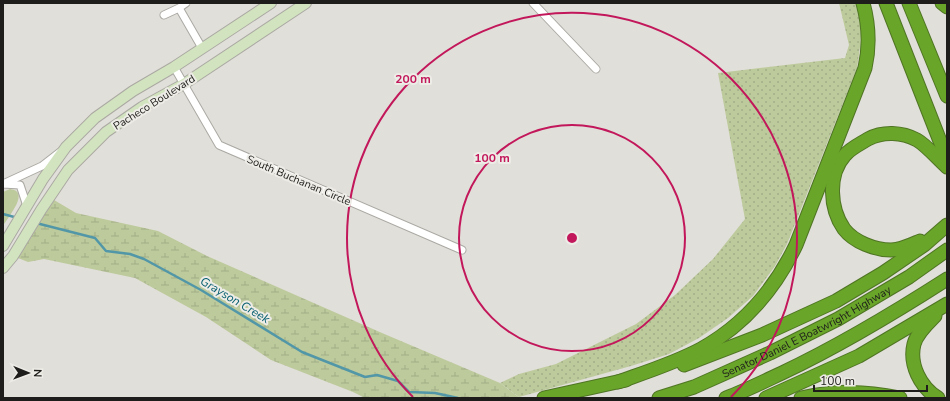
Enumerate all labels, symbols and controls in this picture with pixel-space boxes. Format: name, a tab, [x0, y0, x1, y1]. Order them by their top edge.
street label: Pacheco Boulevard	[110, 71, 198, 134]
text: 200 m	[395, 71, 431, 87]
text: 100 m	[474, 150, 510, 166]
street label: South Buchanan Circle	[244, 152, 353, 209]
centre of rings	[565, 231, 579, 245]
water label: Grayson Creek	[197, 273, 274, 328]
street label: Senator Daniel E Boatwright Highway	[720, 282, 894, 382]
north arrow	[8, 353, 48, 393]
scale bar	[814, 367, 927, 393]
text: N	[30, 369, 45, 377]
text: 100 m	[820, 373, 855, 389]

